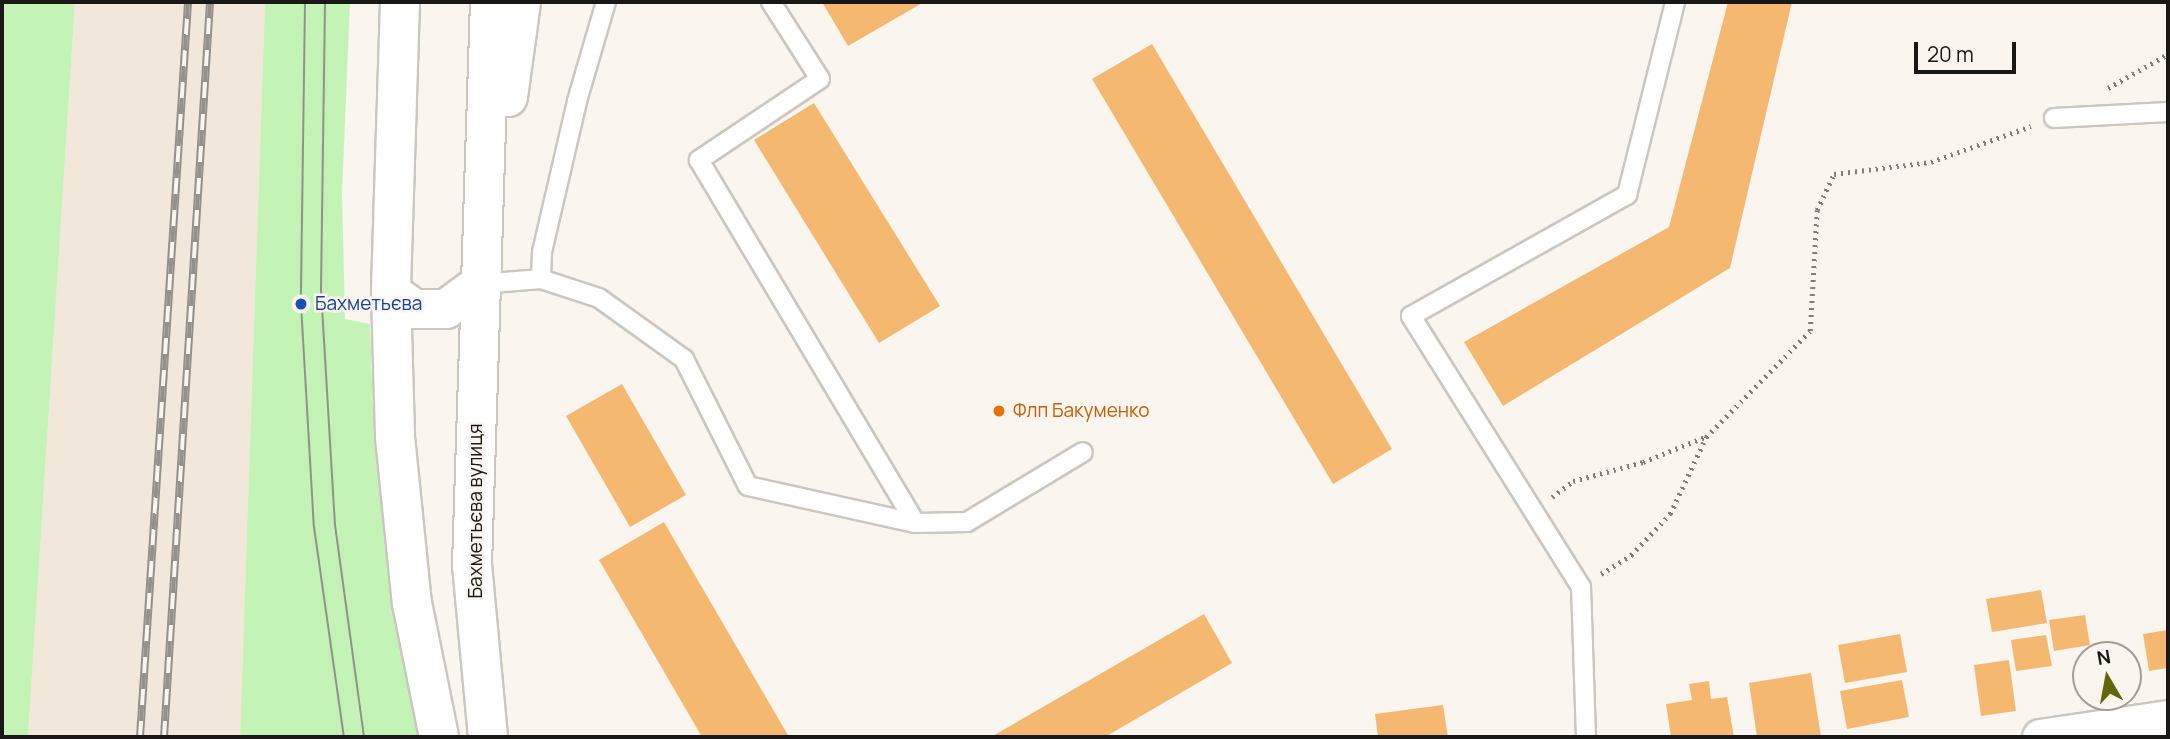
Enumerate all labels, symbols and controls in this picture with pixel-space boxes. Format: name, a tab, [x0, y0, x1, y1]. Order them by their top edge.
scale bar	[1918, 28, 2020, 72]
text: 20 m	[1927, 40, 1974, 68]
place label: Бахметьєва	[315, 293, 422, 315]
marker: Бахметьєва	[293, 296, 309, 312]
place label: Флп Бакуменко	[1013, 400, 1149, 422]
marker: Флп Бакуменко	[991, 403, 1007, 419]
street label: Бахметьєва вулиця	[465, 424, 487, 598]
north arrow	[2072, 641, 2142, 711]
text: N	[2095, 643, 2113, 671]

